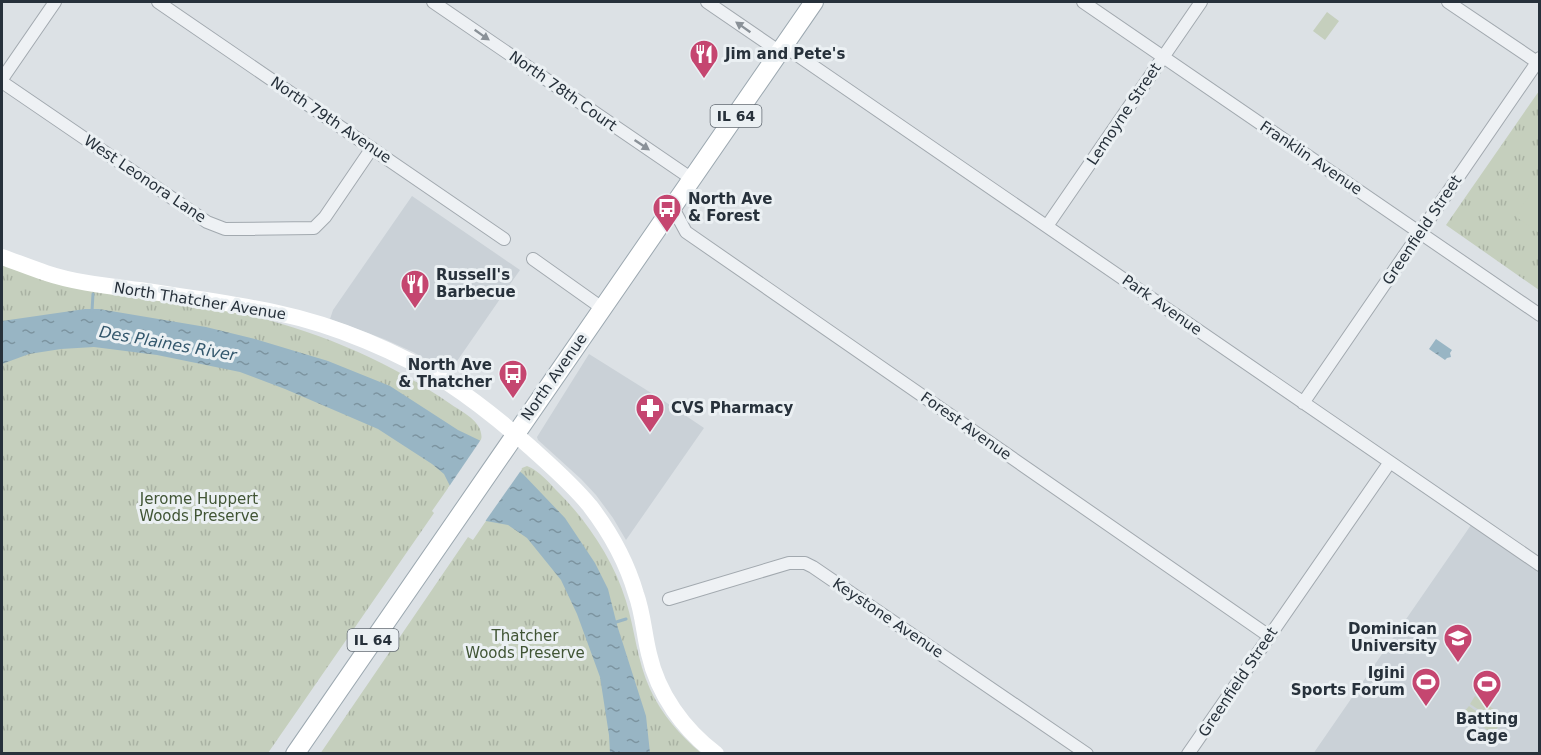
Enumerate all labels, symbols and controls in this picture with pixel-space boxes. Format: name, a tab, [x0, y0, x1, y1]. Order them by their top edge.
one-way arrow	[736, 21, 752, 33]
one-way arrow	[473, 29, 489, 41]
restaurant icon: Jim and Pete's	[688, 38, 720, 80]
place label: Jim and Pete's	[724, 45, 845, 63]
street label: North 78th Court	[506, 47, 620, 135]
street label: Lemoyne Street	[1083, 60, 1165, 168]
street label: North 79th Avenue	[267, 73, 395, 167]
road number: IL 64	[710, 105, 762, 127]
street label: Franklin Avenue	[1256, 117, 1366, 199]
street label: West Leonora Lane	[81, 131, 209, 227]
one-way arrow	[634, 139, 650, 151]
street label: Greenfield Street	[1379, 172, 1465, 288]
place label: North Ave & Forest	[688, 190, 772, 225]
bus stop icon: North Ave & Forest	[651, 192, 683, 234]
place label: Russell's Barbecue	[436, 266, 516, 301]
restaurant icon: Russell's Barbecue	[399, 268, 431, 310]
street label: Park Avenue	[1119, 271, 1205, 339]
street label: North Thatcher Avenue	[113, 278, 287, 324]
water label: Des Plaines River	[98, 322, 239, 365]
street label: North Avenue	[517, 330, 591, 424]
place label: North Ave & Thatcher	[398, 356, 493, 391]
bus stop icon: North Ave & Thatcher	[497, 358, 529, 400]
street label: Forest Avenue	[917, 388, 1015, 464]
pharmacy icon: CVS Pharmacy	[634, 392, 666, 434]
place label: CVS Pharmacy	[671, 399, 793, 417]
park label: Jerome Huppert Woods Preserve	[139, 490, 259, 525]
street label: Keystone Avenue	[829, 574, 947, 662]
place label: Dominican University	[1348, 620, 1437, 655]
school or university icon: Dominican University	[1442, 622, 1474, 664]
street label: Greenfield Street	[1195, 624, 1281, 740]
park label: Thatcher Woods Preserve	[465, 627, 585, 662]
road number: IL 64	[348, 629, 398, 651]
place label: Igini Sports Forum	[1291, 664, 1405, 699]
sports icon: Igini Sports Forum	[1410, 666, 1442, 708]
sports icon: Batting Cage	[1471, 668, 1503, 710]
place label: Batting Cage	[1456, 710, 1518, 745]

